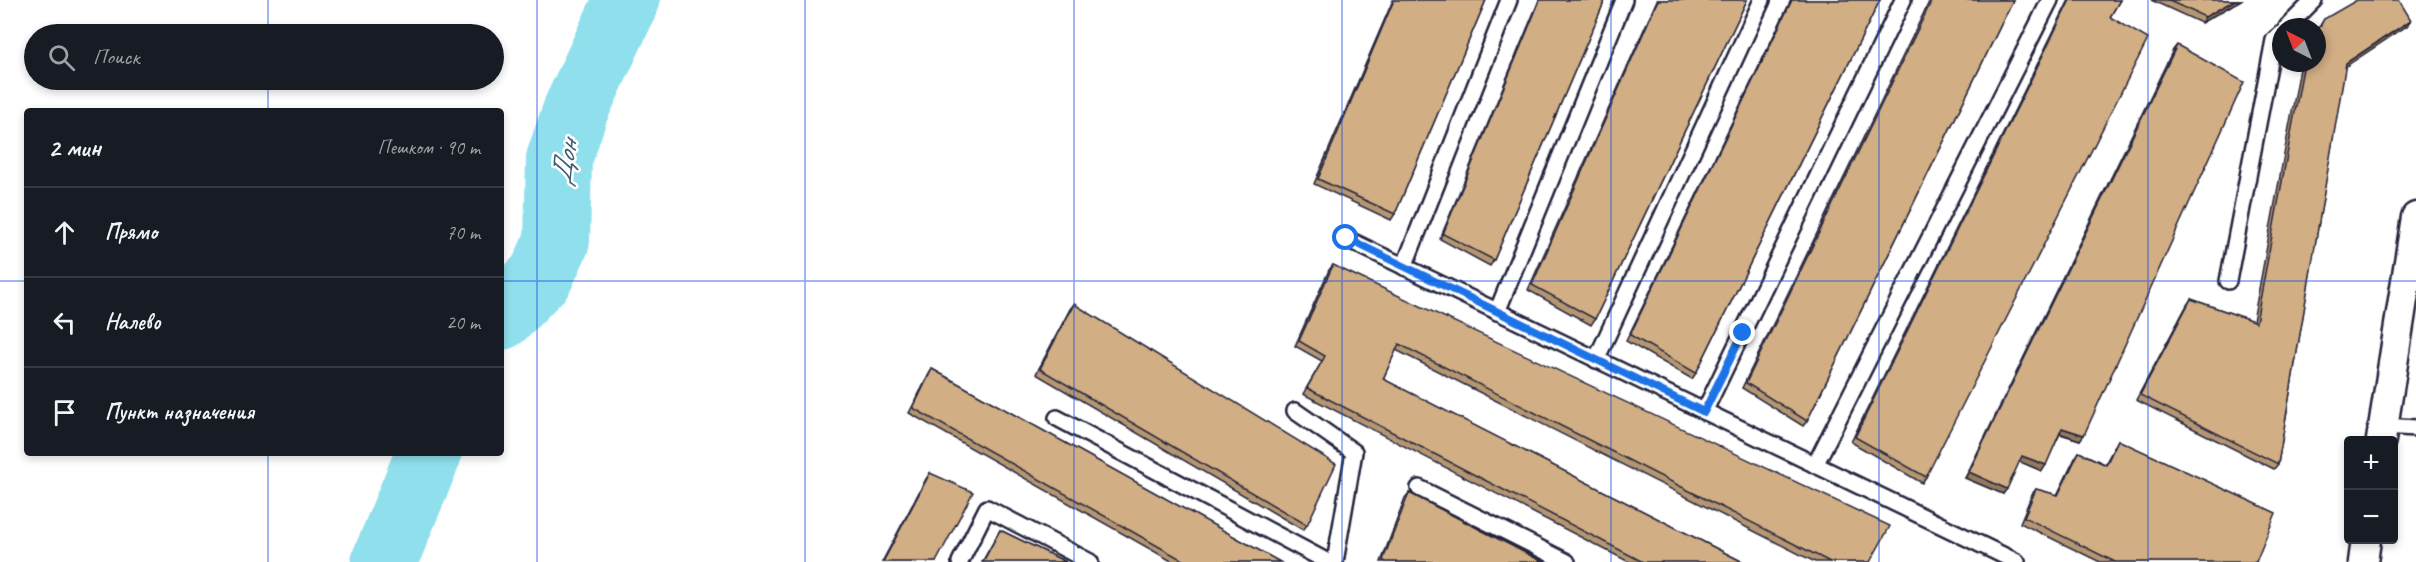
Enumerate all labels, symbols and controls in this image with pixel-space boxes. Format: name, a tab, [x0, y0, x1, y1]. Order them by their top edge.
north arrow	[2272, 18, 2326, 72]
search box	[24, 24, 504, 90]
icon: search	[45, 41, 78, 74]
text: Поиск	[93, 43, 139, 71]
text: 2 мин	[48, 131, 101, 164]
water label: Дон	[541, 132, 587, 188]
text: Пешком · 90 m	[377, 135, 480, 160]
icon: ahead	[48, 216, 81, 249]
text: Прямо	[105, 218, 157, 246]
text: 70 m	[446, 220, 480, 245]
route start	[1332, 224, 1358, 250]
icon: left	[48, 306, 81, 339]
text: Налево	[105, 308, 161, 336]
text: 20 m	[446, 310, 480, 335]
route end	[1729, 319, 1755, 345]
icon: arrive	[48, 396, 81, 429]
text: Пункт назначения	[105, 398, 254, 426]
map controls	[2344, 436, 2398, 544]
button: +	[2344, 436, 2398, 490]
button: −	[2344, 490, 2398, 544]

